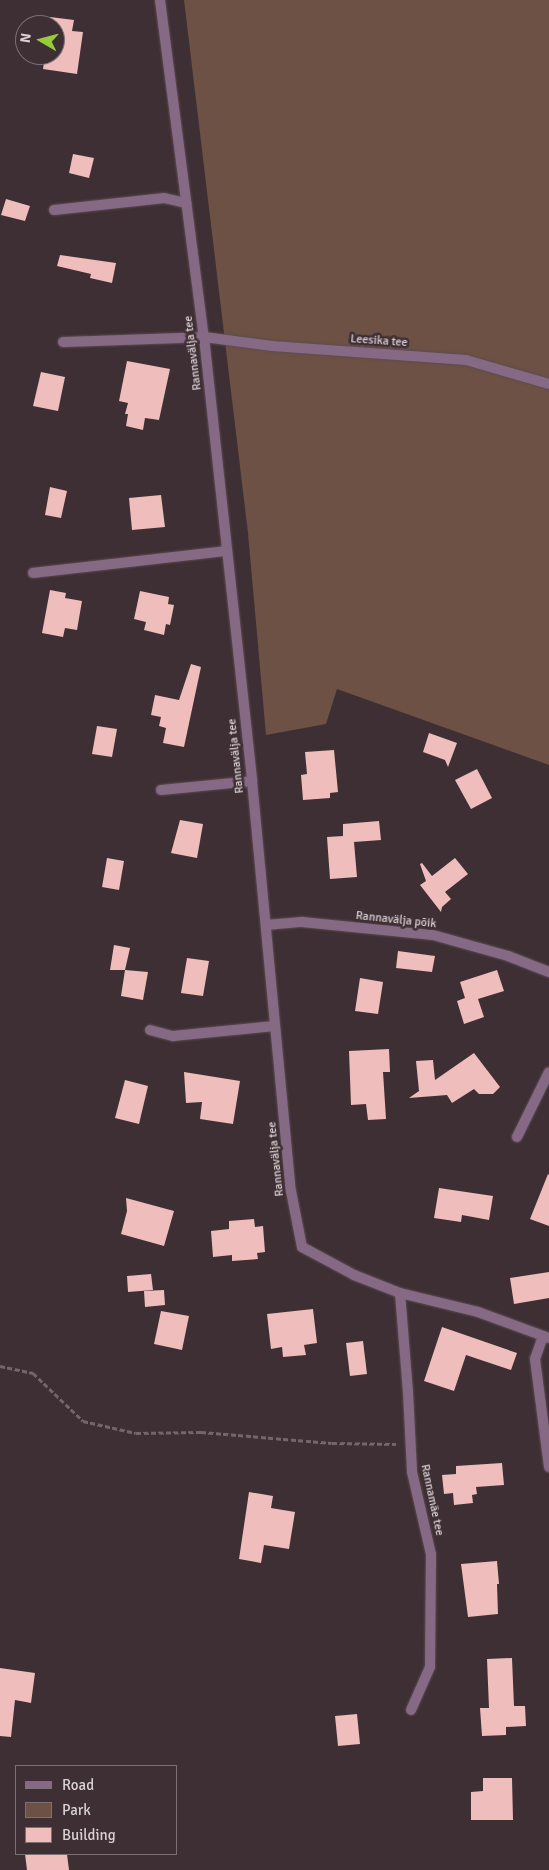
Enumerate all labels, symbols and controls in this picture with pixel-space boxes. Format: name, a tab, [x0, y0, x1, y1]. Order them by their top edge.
north arrow	[15, 15, 65, 65]
text: N	[17, 32, 35, 44]
street label: Rannavälja tee	[181, 315, 205, 391]
street label: Leesika tee	[350, 332, 408, 350]
street label: Rannavälja tee	[225, 718, 247, 794]
street label: Rannavälja põik	[355, 909, 437, 931]
street label: Rannavälja tee	[265, 1121, 287, 1197]
street label: Rannamäe tee	[417, 1463, 447, 1537]
legend	[15, 1765, 178, 1855]
text: Road	[62, 1776, 94, 1794]
text: Park	[62, 1801, 91, 1819]
text: Building	[62, 1826, 116, 1844]

